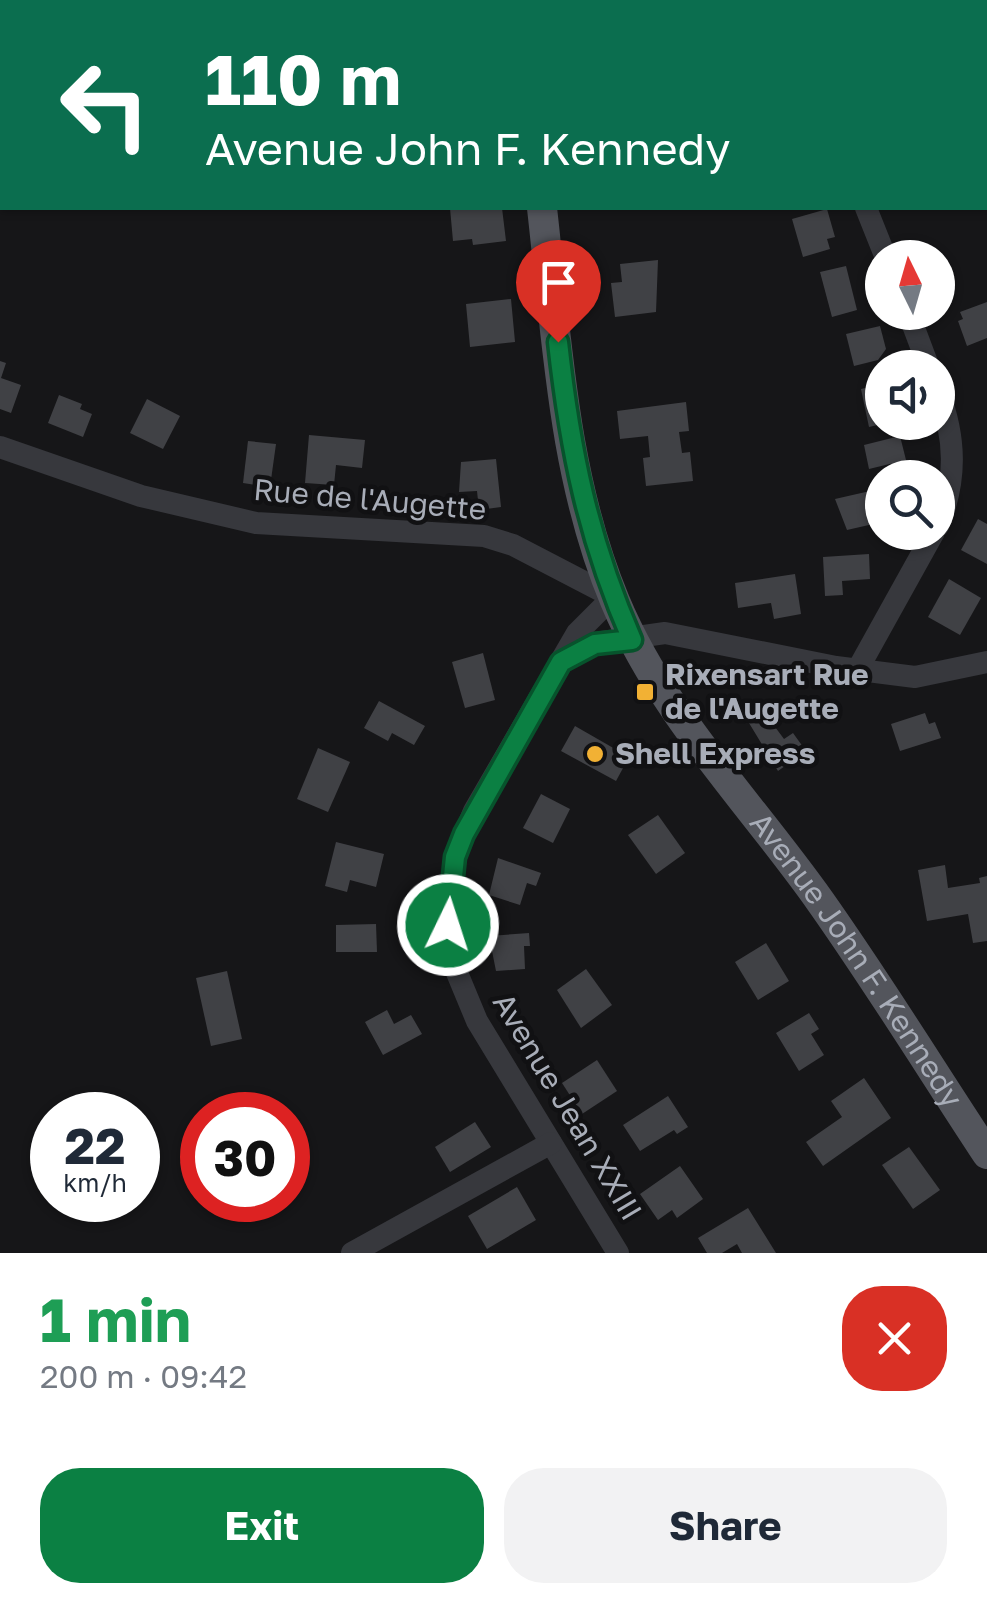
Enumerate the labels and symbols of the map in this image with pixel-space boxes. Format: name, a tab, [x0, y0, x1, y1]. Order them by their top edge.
pin	[516, 240, 601, 343]
north arrow	[865, 240, 955, 330]
street label: Rue de l'Augette	[252, 471, 488, 527]
place label: Rixensart Rue de l'Augette	[665, 656, 869, 726]
marker: Rixensart Rue de l'Augette	[634, 681, 656, 703]
place label: Shell Express	[615, 735, 816, 771]
marker: Shell Express	[584, 743, 606, 765]
street label: Avenue John F. Kennedy	[743, 805, 971, 1114]
position arrow	[396, 873, 500, 977]
street label: Avenue Jean XXIII	[486, 986, 650, 1227]
speed limit sign: 30	[180, 1092, 310, 1222]

